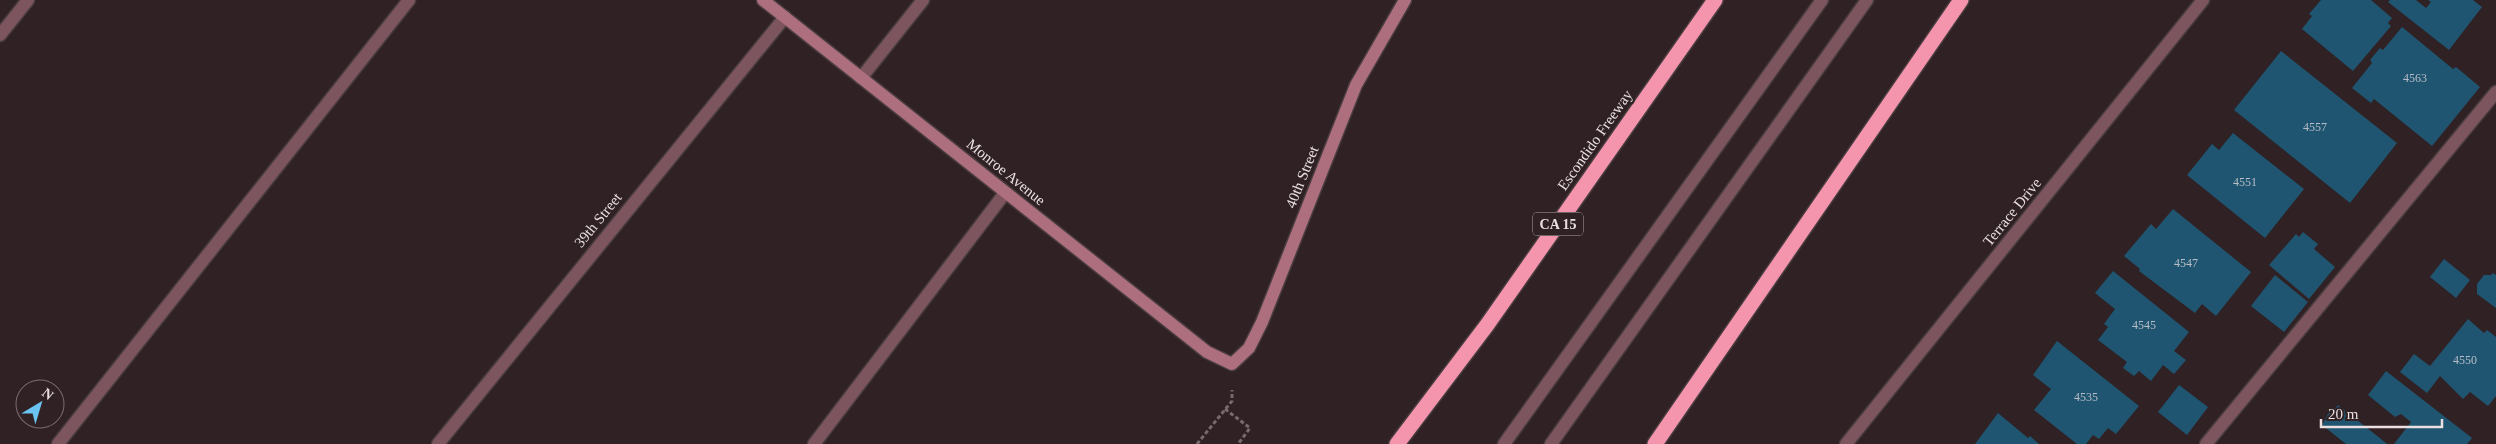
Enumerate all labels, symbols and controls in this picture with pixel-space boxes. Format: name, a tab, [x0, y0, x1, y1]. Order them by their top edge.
house number: 4563	[2403, 71, 2427, 85]
street label: Escondido Freeway	[1554, 86, 1636, 193]
house number: 4557	[2303, 120, 2327, 134]
street label: Monroe Avenue	[964, 136, 1049, 209]
street label: 40th Street	[1282, 143, 1322, 210]
street label: Terrace Drive	[1980, 175, 2044, 249]
house number: 4551	[2233, 175, 2257, 189]
street label: 39th Street	[571, 189, 625, 250]
road number: CA 15	[1533, 212, 1583, 235]
house number: 4547	[2174, 256, 2198, 270]
house number: 4545	[2132, 318, 2156, 332]
house number: 4550	[2453, 353, 2477, 367]
north arrow	[15, 379, 65, 429]
text: N	[39, 385, 56, 403]
house number: 4535	[2074, 390, 2098, 404]
scale bar	[2321, 396, 2442, 428]
text: 20 m	[2328, 406, 2359, 422]

